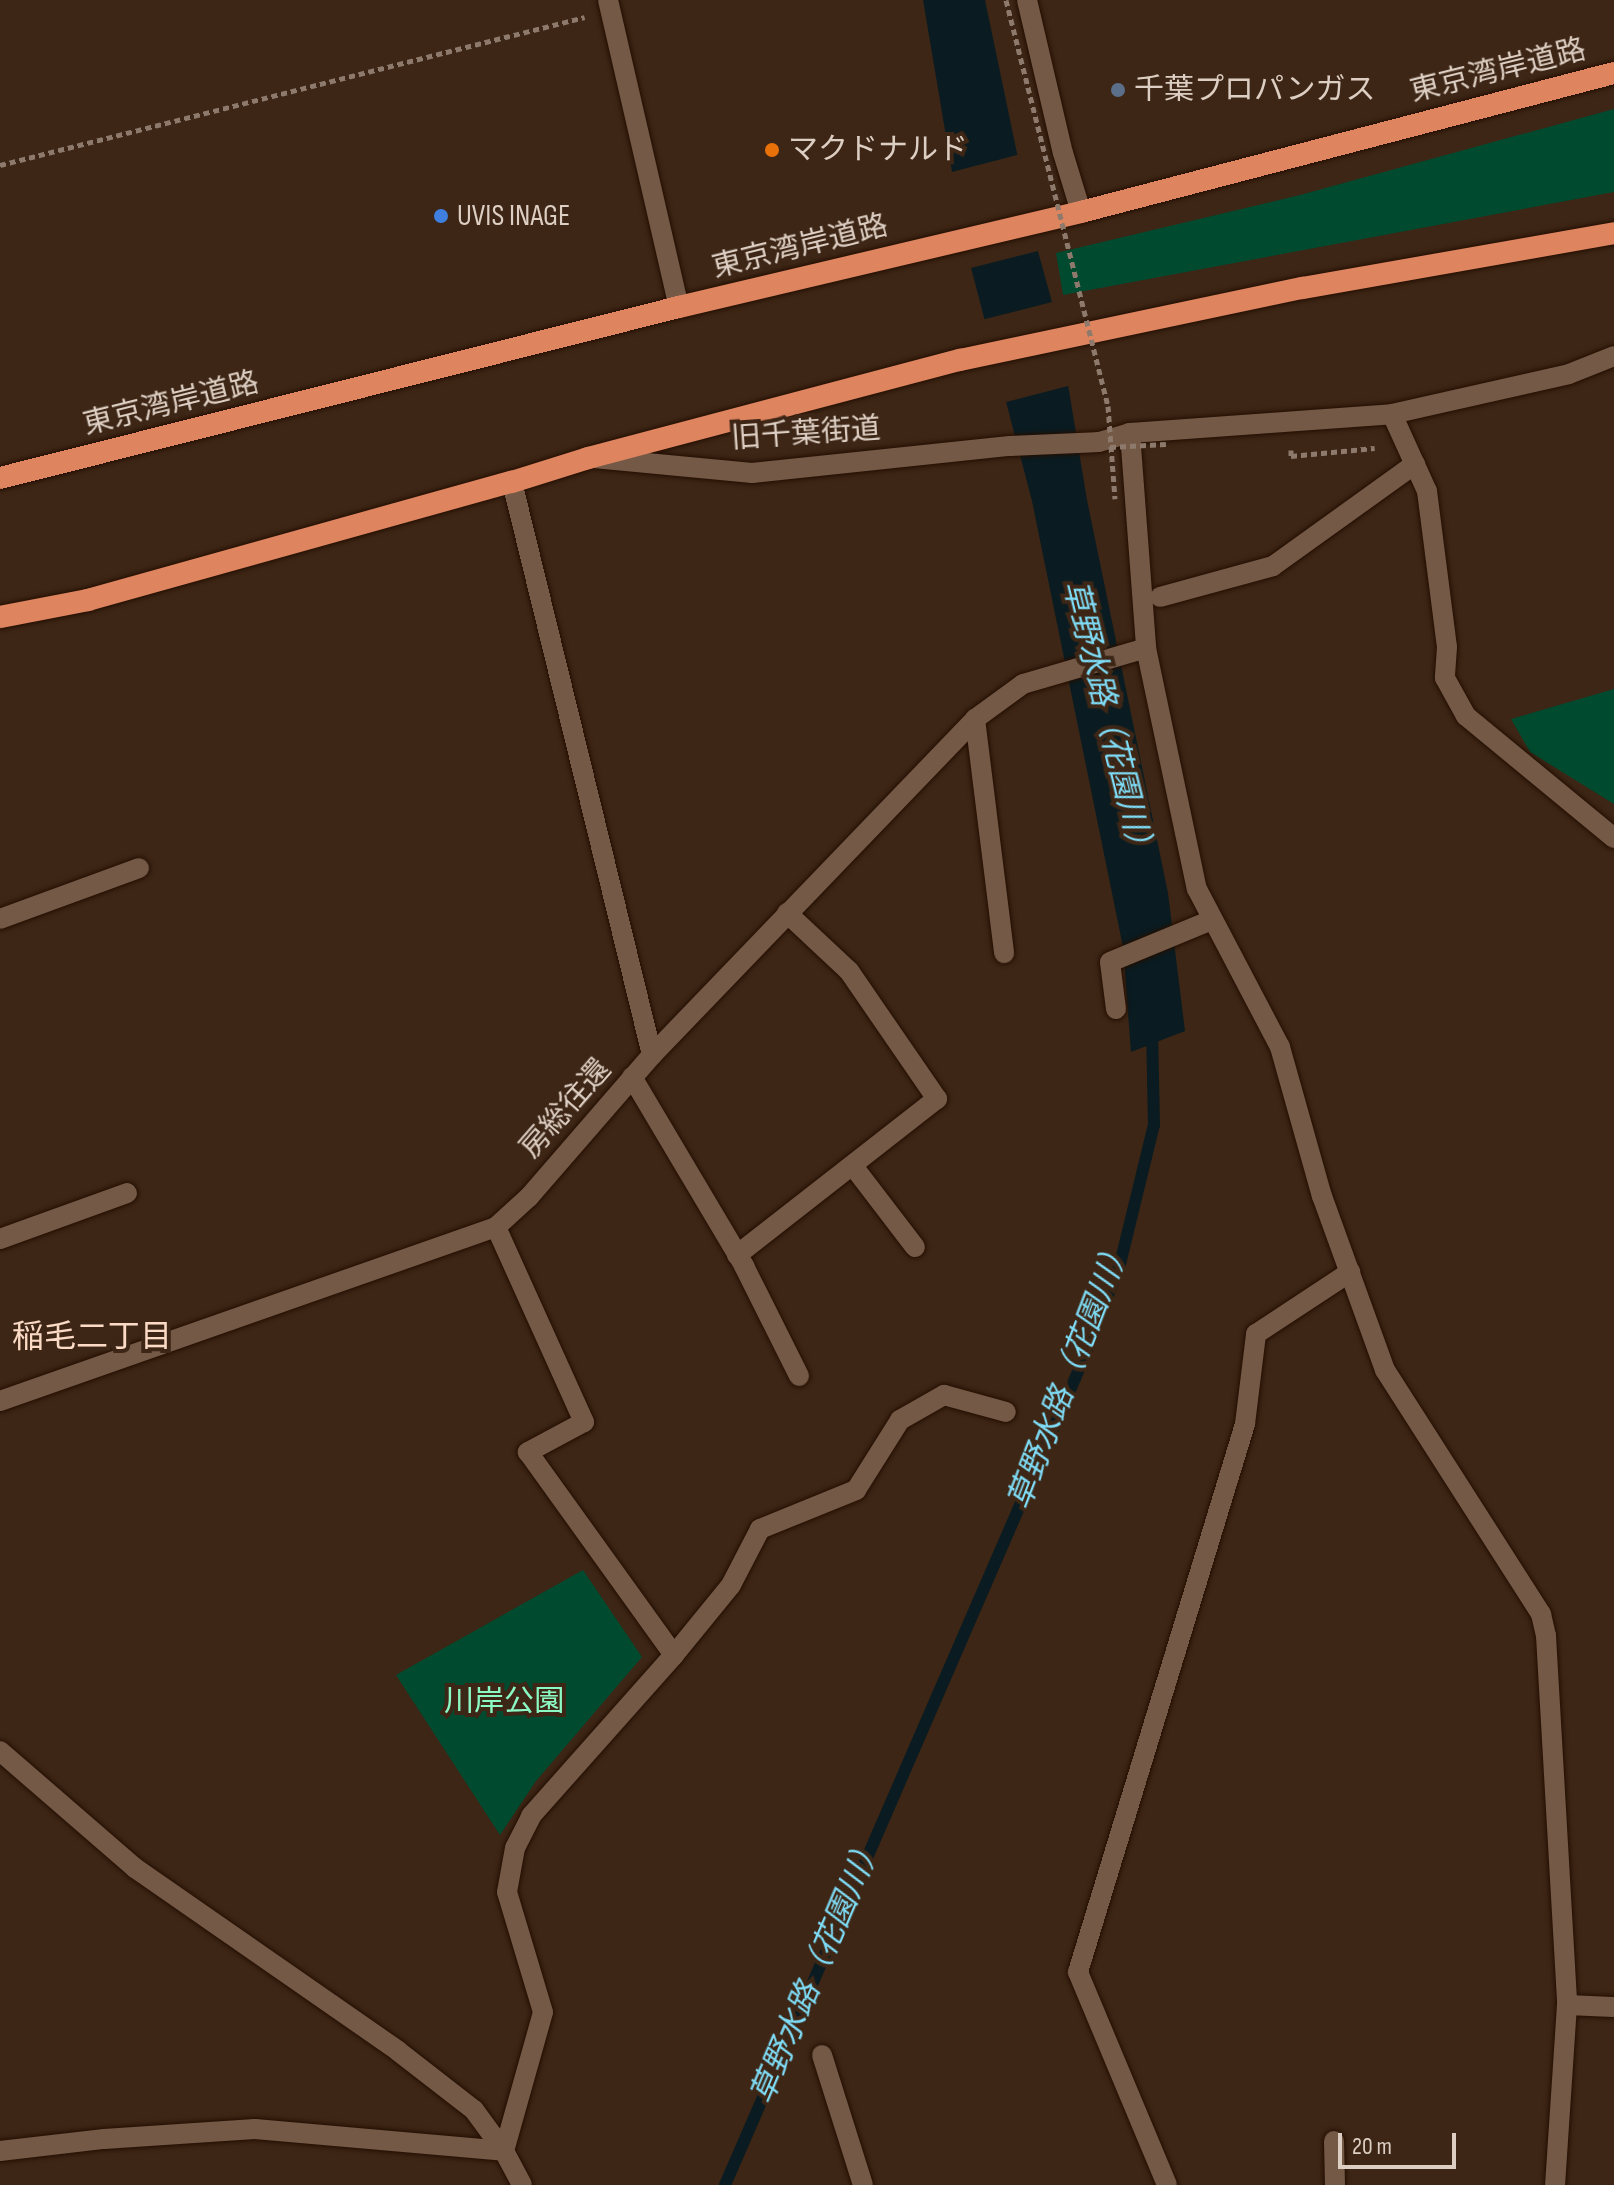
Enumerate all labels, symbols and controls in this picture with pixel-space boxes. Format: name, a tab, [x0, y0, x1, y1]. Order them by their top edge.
street label: 東京湾岸道路	[1406, 32, 1590, 110]
place label: 千葉プロパンガス	[1134, 72, 1374, 108]
marker: 千葉プロパンガス	[1109, 81, 1127, 99]
place label: マクドナルド	[788, 132, 968, 168]
marker: マクドナルド	[763, 141, 781, 159]
place label: UVIS INAGE	[457, 198, 570, 234]
marker: UVIS INAGE	[432, 207, 450, 225]
street label: 東京湾岸道路	[708, 208, 892, 286]
street label: 東京湾岸道路	[79, 365, 263, 443]
street label: 旧千葉街道	[730, 411, 882, 457]
water label: 草野水路（花園川）	[1054, 577, 1160, 865]
street label: 房総往還	[513, 1052, 619, 1166]
water label: 草野水路（花園川）	[1001, 1233, 1141, 1515]
district label: 稲毛二丁目	[12, 1319, 172, 1357]
park label: 川岸公園	[444, 1684, 564, 1720]
water label: 草野水路（花園川）	[744, 1830, 892, 2110]
scale bar	[1342, 2117, 1460, 2167]
text: 20 m	[1352, 2132, 1392, 2161]

